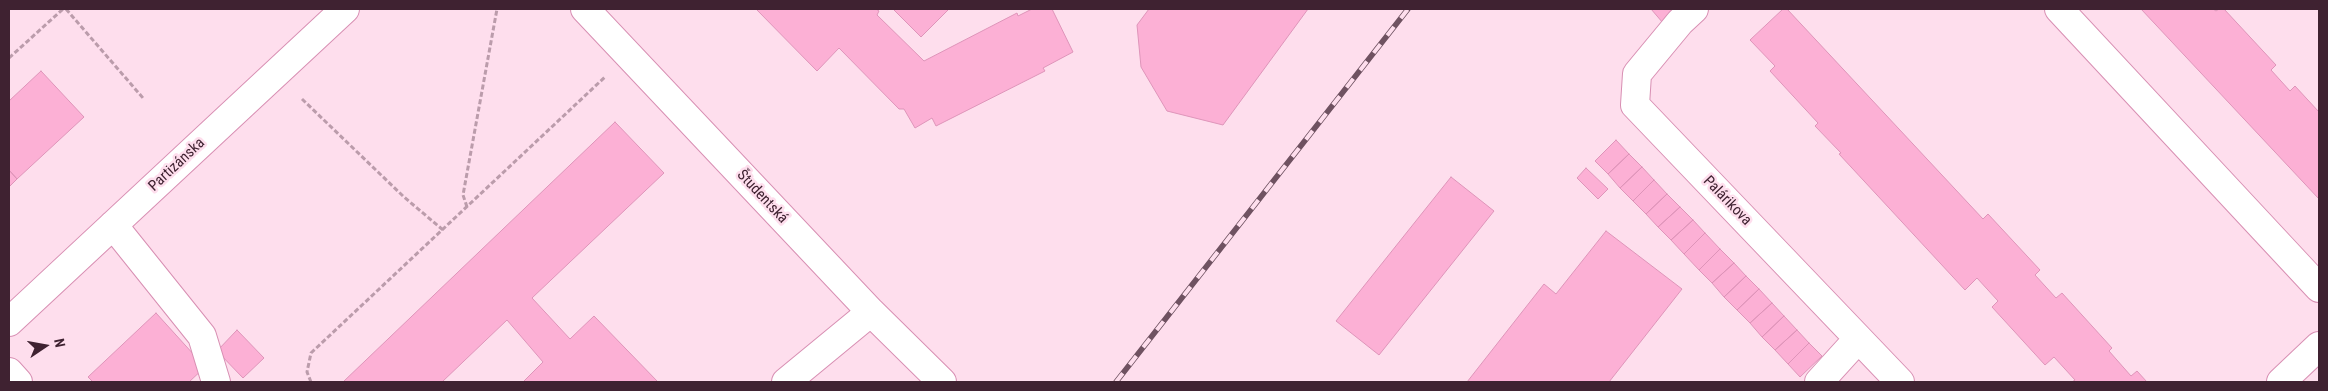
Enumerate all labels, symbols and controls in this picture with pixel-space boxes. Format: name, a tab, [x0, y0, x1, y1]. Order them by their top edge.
street label: Partizánska	[145, 135, 209, 195]
street label: Študentská	[733, 167, 791, 227]
street label: Palárikova	[1699, 173, 1755, 229]
north arrow	[20, 321, 70, 371]
text: N	[51, 337, 68, 349]

